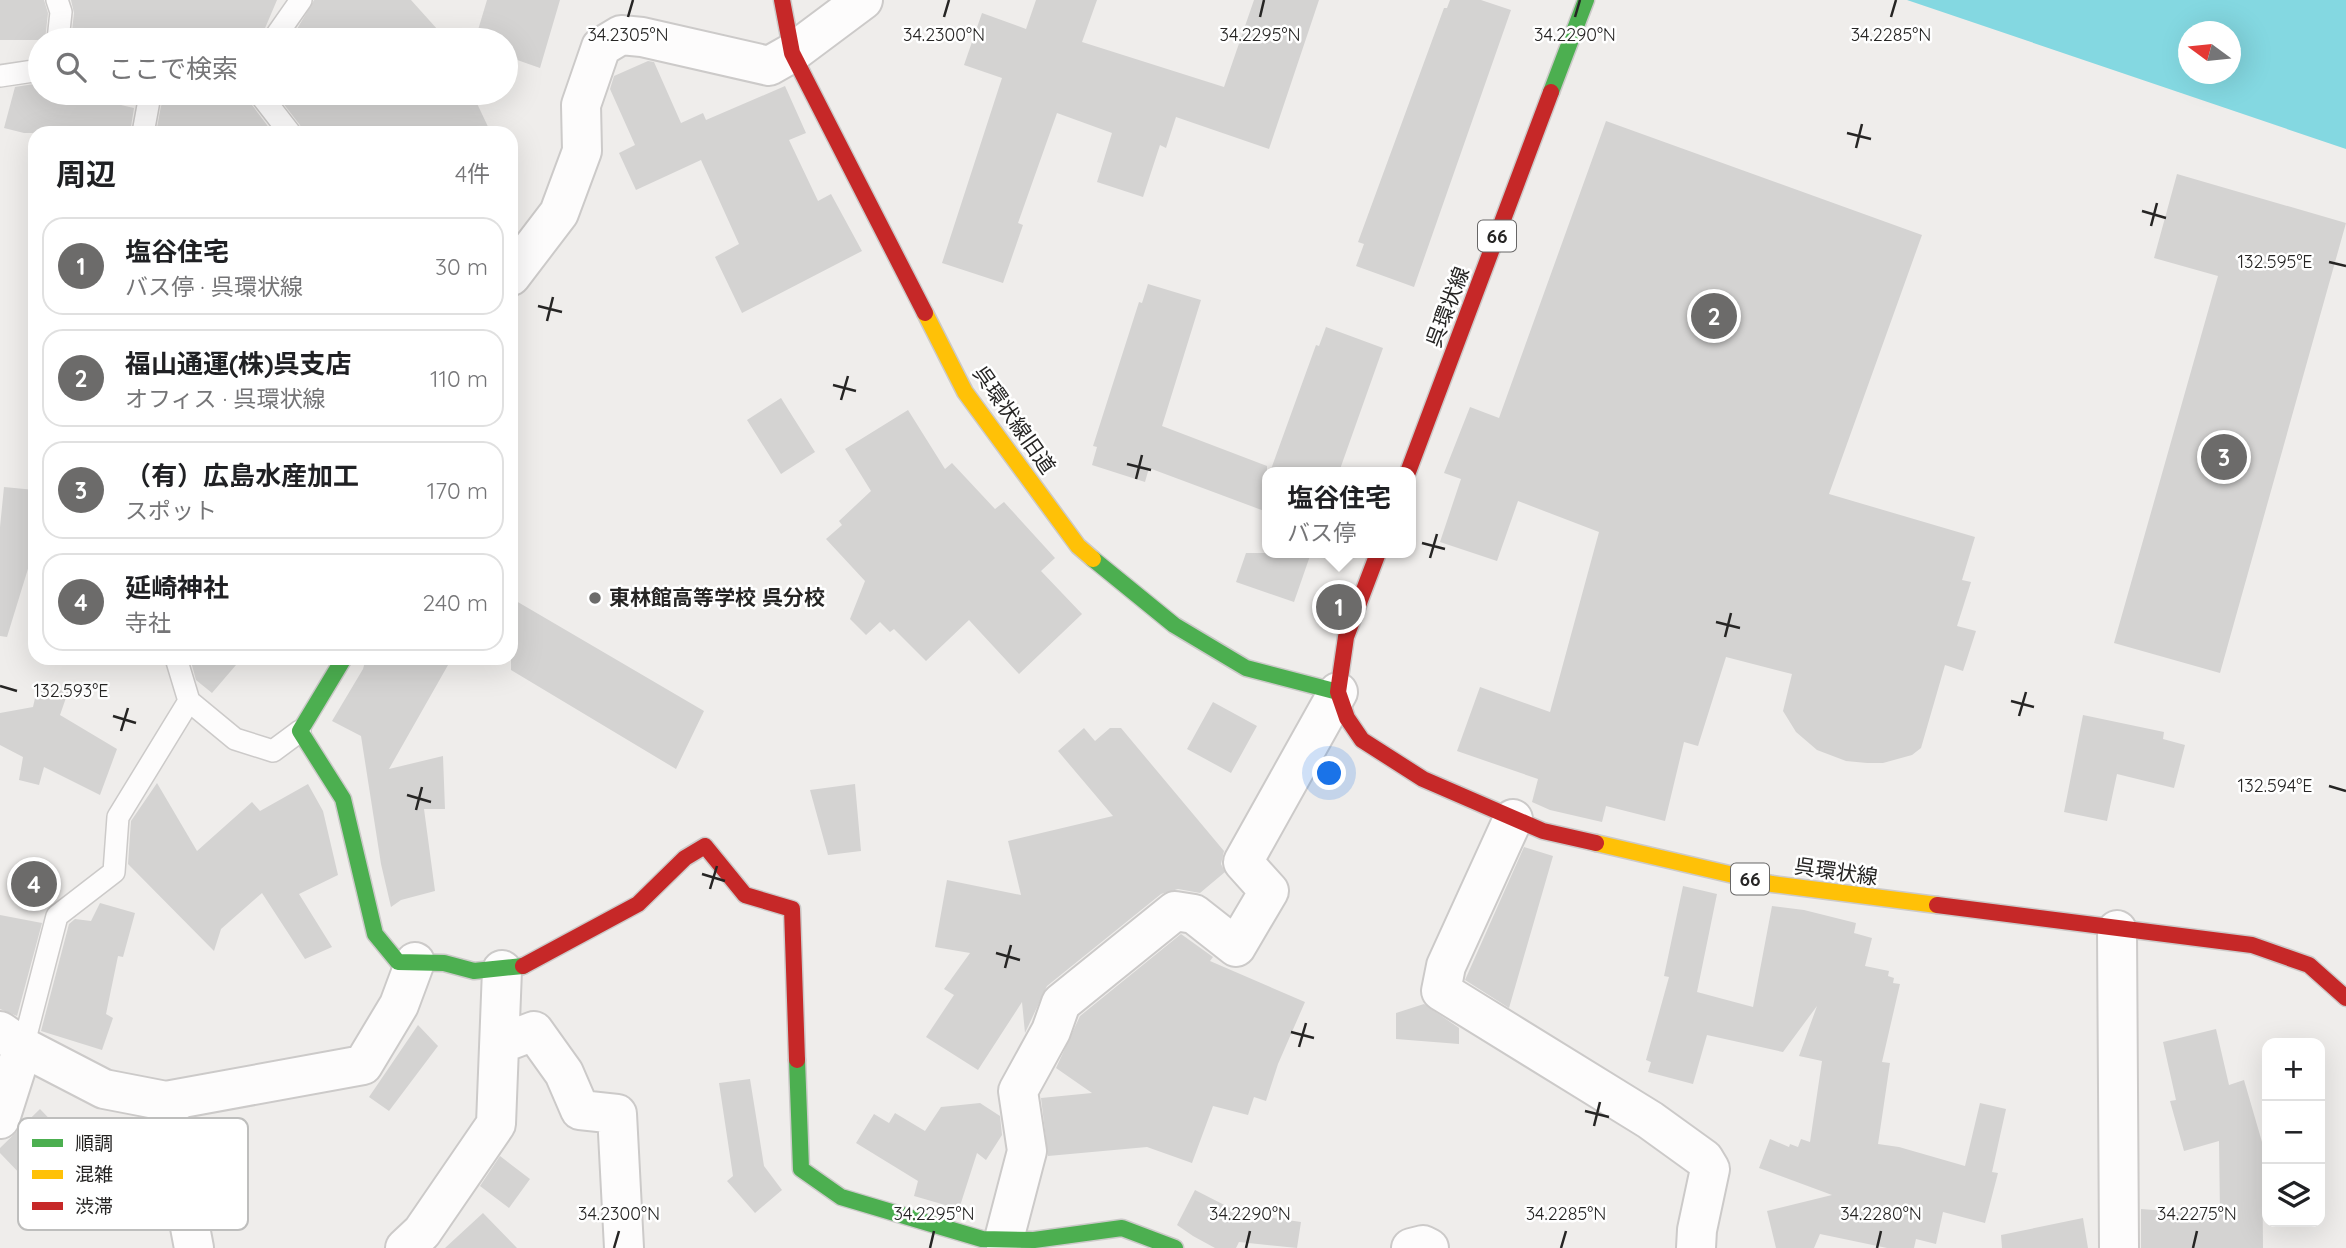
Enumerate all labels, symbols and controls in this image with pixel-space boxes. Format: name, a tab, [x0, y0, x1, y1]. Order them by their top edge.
north arrow	[2178, 21, 2241, 84]
text: 34.2305°N	[587, 23, 669, 46]
text: 34.2300°N	[903, 23, 985, 46]
text: 34.2295°N	[1219, 23, 1301, 46]
text: 34.2290°N	[1534, 23, 1616, 46]
text: 34.2285°N	[1851, 23, 1931, 46]
search box	[28, 28, 518, 105]
icon: search	[52, 48, 90, 86]
text: ここで検索	[108, 52, 238, 85]
text: 周辺	[56, 155, 116, 193]
text: 4件	[455, 159, 490, 188]
road number: 66	[1478, 220, 1516, 252]
text: 塩谷住宅	[125, 235, 229, 268]
text: 132.595°E	[2237, 250, 2313, 273]
text: 1	[77, 252, 85, 281]
text: 30 m	[435, 252, 488, 281]
street label: 呉環状線	[1420, 263, 1474, 351]
text: バス停 · 呉環状線	[125, 272, 303, 301]
pin: 2	[1691, 290, 1737, 342]
text: 福山通運(株)呉支店	[125, 347, 352, 380]
street label: 呉環状線旧道	[968, 360, 1062, 478]
text: 2	[74, 364, 88, 393]
text: 110 m	[430, 364, 488, 393]
text: オフィス · 呉環状線	[125, 384, 326, 413]
pin: 3	[2201, 431, 2247, 483]
text: （有）広島水産加工	[125, 459, 359, 492]
popup	[1262, 467, 1416, 558]
text: 3	[75, 476, 87, 505]
text: 170 m	[427, 476, 488, 505]
text: 塩谷住宅	[1287, 481, 1391, 514]
text: スポット	[125, 496, 217, 525]
text: バス停	[1287, 518, 1356, 547]
text: 延崎神社	[125, 571, 229, 604]
pin: 1	[1316, 581, 1362, 633]
place label: 東林館高等学校 呉分校	[609, 584, 825, 610]
text: 4	[74, 588, 88, 617]
text: 240 m	[423, 588, 488, 617]
marker: 東林館高等学校 呉分校	[587, 590, 603, 606]
text: 寺社	[125, 608, 171, 637]
text: 132.593°E	[34, 679, 108, 702]
your location	[1312, 756, 1346, 790]
text: 132.594°E	[2238, 774, 2312, 797]
street label: 呉環状線	[1793, 852, 1880, 890]
pin: 4	[11, 858, 57, 910]
road number: 66	[1731, 864, 1769, 894]
map controls	[2262, 1038, 2325, 1227]
button: +	[2262, 1038, 2325, 1101]
button: −	[2262, 1101, 2325, 1164]
legend	[18, 1118, 248, 1230]
text: 順調	[75, 1131, 113, 1155]
text: 混雑	[75, 1162, 113, 1186]
button: layers	[2262, 1164, 2325, 1227]
text: 渋滞	[75, 1194, 113, 1218]
text: 34.2300°N	[578, 1202, 660, 1225]
text: 34.2295°N	[893, 1202, 975, 1225]
text: 34.2290°N	[1209, 1202, 1291, 1225]
text: 34.2285°N	[1526, 1202, 1606, 1225]
text: 34.2280°N	[1840, 1202, 1922, 1225]
text: 34.2275°N	[2157, 1202, 2237, 1225]

